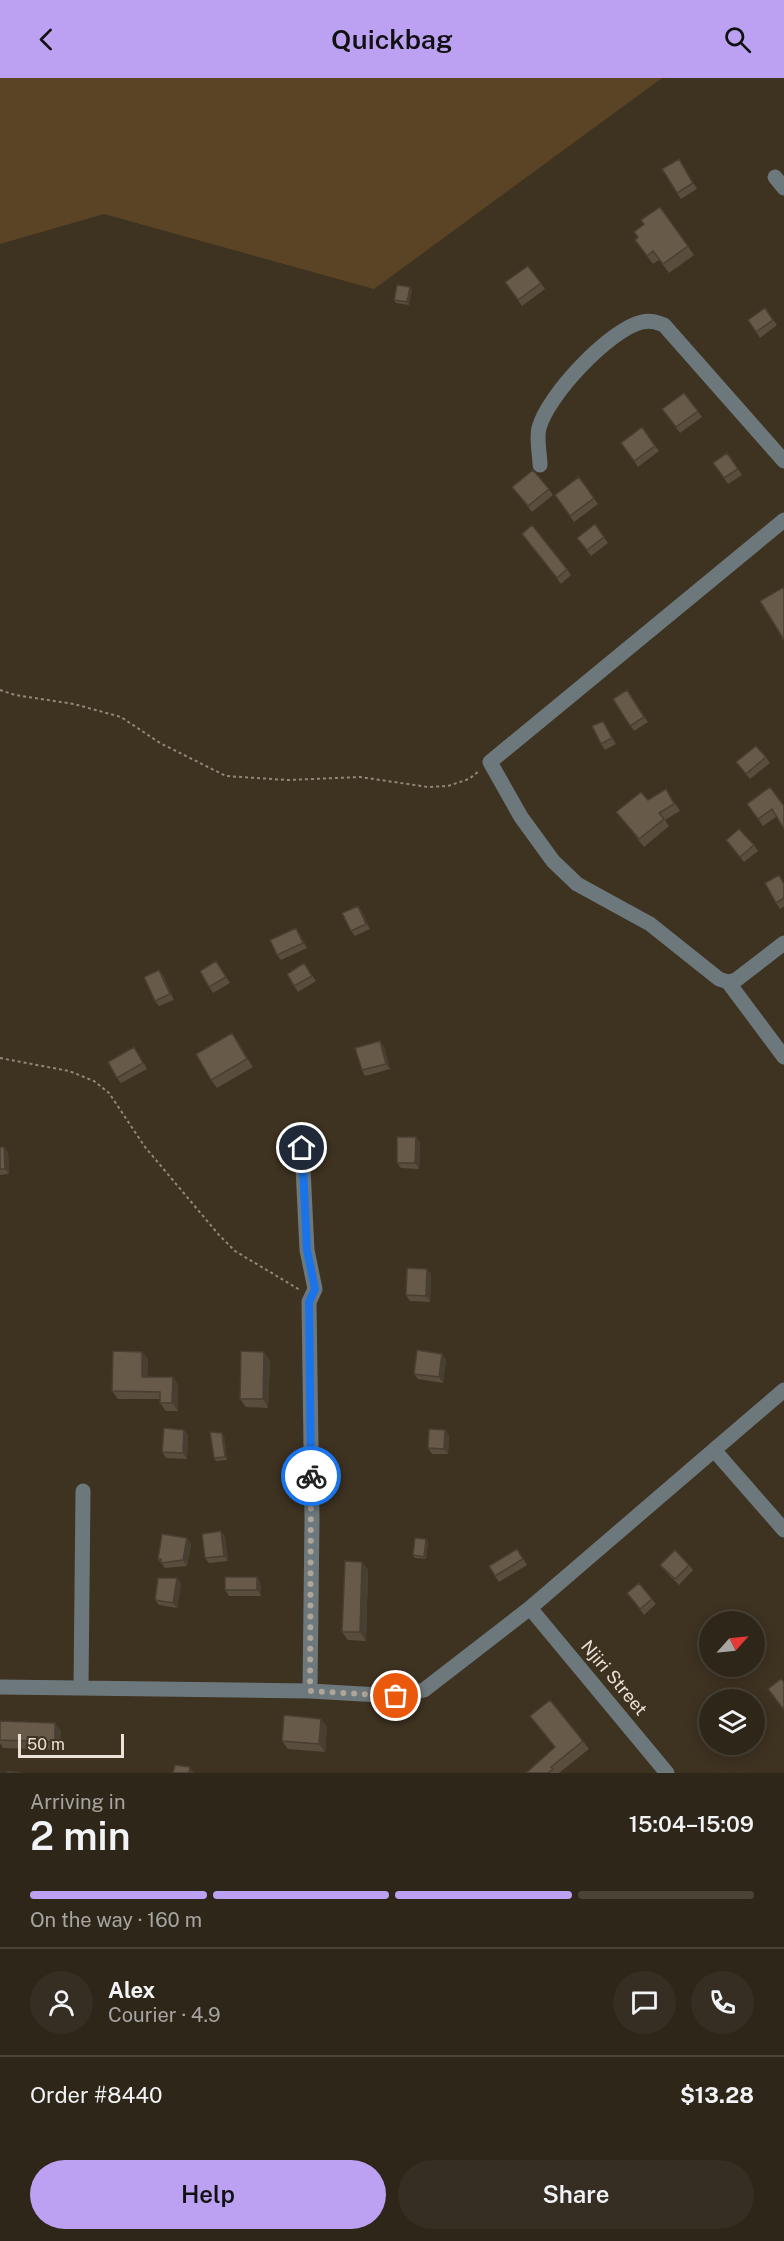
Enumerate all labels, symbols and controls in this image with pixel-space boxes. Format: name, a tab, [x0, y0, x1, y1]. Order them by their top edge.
icon: back	[30, 23, 63, 56]
text: Quickbag	[331, 23, 453, 55]
icon: search	[721, 23, 754, 56]
pin	[276, 1122, 327, 1173]
icon: home	[285, 1131, 318, 1164]
courier	[281, 1446, 341, 1506]
icon: bike	[295, 1460, 328, 1493]
north arrow	[699, 1611, 765, 1677]
map controls	[699, 1611, 765, 1755]
street label: Njiri Street	[577, 1636, 652, 1719]
pin	[370, 1670, 421, 1721]
icon: bag	[379, 1679, 412, 1712]
button: layers	[699, 1689, 765, 1755]
scale bar	[18, 1731, 124, 1758]
text: 50 m	[27, 1735, 65, 1754]
text: Arriving in	[30, 1790, 125, 1814]
text: 15:04–15:09	[629, 1811, 754, 1837]
text: 2 min	[30, 1813, 131, 1859]
text: On the way · 160 m	[30, 1908, 202, 1932]
button: person	[30, 1971, 93, 2034]
button: chat	[613, 1971, 676, 2034]
button: phone	[691, 1971, 754, 2034]
text: Alex	[108, 1977, 155, 2003]
text: Courier · 4.9	[108, 2003, 220, 2027]
text: Order #8440	[30, 2082, 163, 2108]
text: $13.28	[680, 2082, 754, 2108]
button: Help	[30, 2160, 386, 2229]
button: Share	[398, 2160, 754, 2229]

